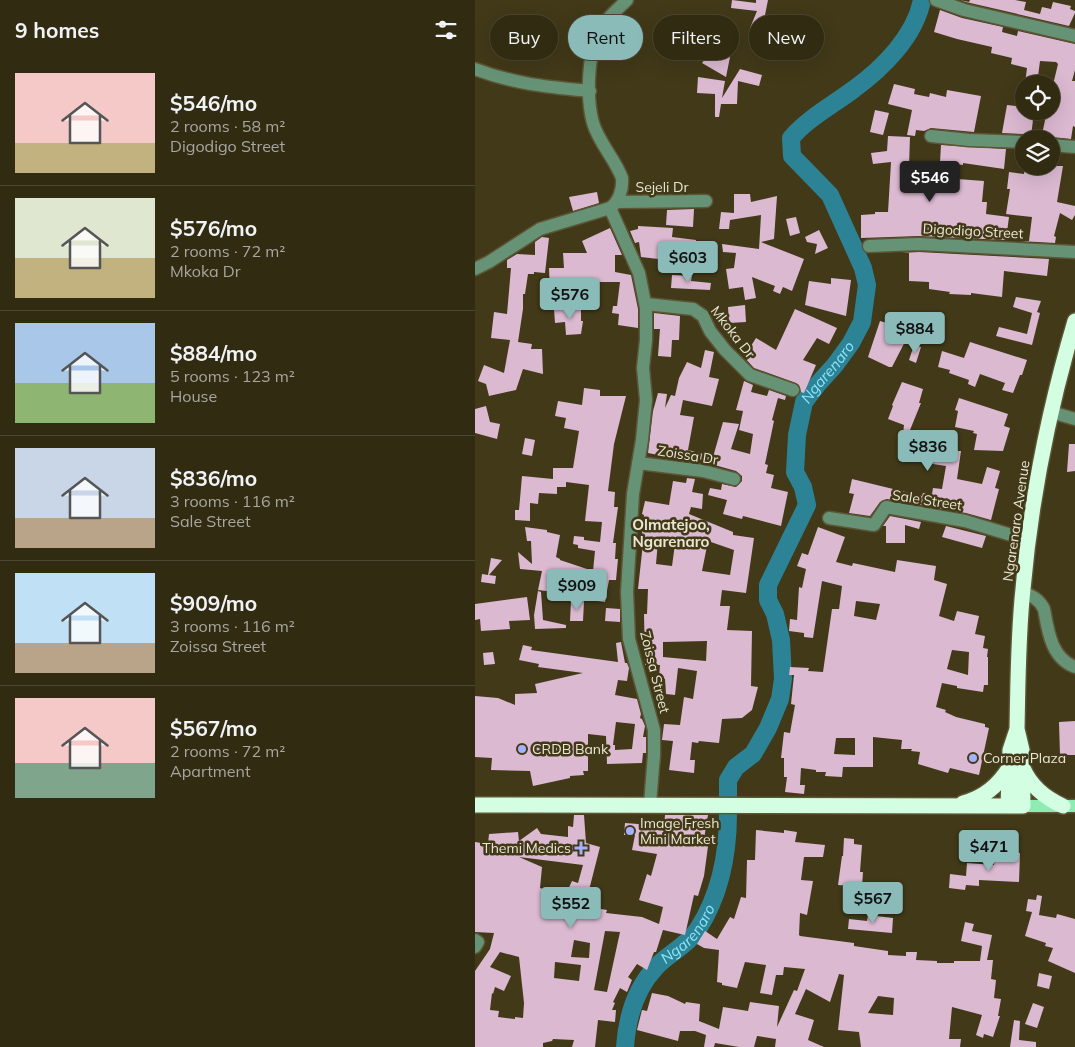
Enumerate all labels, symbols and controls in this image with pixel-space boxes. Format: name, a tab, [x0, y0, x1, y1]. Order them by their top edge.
chip: Buy	[490, 15, 558, 60]
chip: Rent	[568, 15, 643, 60]
chip: Filters	[653, 15, 739, 60]
chip: New	[749, 15, 824, 60]
icon: filters	[432, 16, 460, 44]
text: 9 homes	[15, 17, 99, 43]
map controls	[1015, 75, 1060, 175]
button: locate	[1015, 75, 1060, 120]
text: $546/mo	[170, 90, 257, 116]
icon: home	[55, 93, 115, 153]
text: 2 rooms · 58 m²	[170, 116, 285, 136]
button: layers	[1015, 130, 1060, 175]
text: Digodigo Street	[170, 136, 285, 156]
pin: $546	[900, 160, 960, 203]
text: $546	[911, 167, 949, 187]
street label: Sejeli Dr	[635, 178, 689, 196]
text: $576/mo	[170, 215, 257, 241]
icon: home	[55, 218, 115, 278]
street label: Digodigo Street	[922, 219, 1024, 243]
pin: $603	[658, 240, 718, 283]
text: 2 rooms · 72 m²	[170, 241, 285, 261]
text: $603	[669, 247, 707, 267]
text: Mkoka Dr	[170, 261, 241, 281]
pin: $576	[540, 278, 600, 320]
text: $576	[551, 284, 589, 304]
street label: Mkoka Dr	[707, 302, 760, 363]
pin: $884	[885, 312, 945, 354]
text: $884	[896, 318, 934, 338]
water label: Ngarenaro	[797, 337, 858, 407]
text: $884/mo	[170, 340, 257, 366]
icon: home	[55, 343, 115, 403]
text: 5 rooms · 123 m²	[170, 366, 295, 386]
text: House	[170, 386, 217, 406]
pin: $836	[898, 430, 958, 472]
text: $836	[909, 436, 947, 456]
street label: Zoissa Dr	[656, 441, 720, 469]
street label: Ngarenaro Avenue	[999, 459, 1033, 583]
text: $836/mo	[170, 465, 257, 491]
icon: home	[55, 468, 115, 528]
street label: Sale Street	[891, 486, 963, 514]
text: 3 rooms · 116 m²	[170, 491, 295, 511]
text: Sale Street	[170, 511, 251, 531]
district label: Olmatejoo, Ngarenaro	[632, 515, 710, 551]
pin: $909	[547, 568, 607, 611]
text: $909	[558, 575, 596, 595]
text: $909/mo	[170, 590, 257, 616]
icon: home	[55, 593, 115, 653]
text: 3 rooms · 116 m²	[170, 616, 295, 636]
street label: Zoissa Street	[636, 629, 674, 715]
text: Zoissa Street	[170, 636, 266, 656]
text: $567/mo	[170, 715, 257, 741]
icon: home	[55, 718, 115, 778]
place label: CRDB Bank	[532, 740, 609, 758]
text: 2 rooms · 72 m²	[170, 741, 285, 761]
marker: CRDB Bank	[516, 743, 528, 755]
place label: Corner Plaza	[983, 749, 1066, 767]
marker: Corner Plaza	[967, 752, 979, 764]
text: Apartment	[170, 761, 251, 781]
place label: Image Fresh Mini Market	[640, 814, 720, 848]
marker: Image Fresh Mini Market	[624, 825, 636, 837]
pin: $471	[959, 830, 1019, 872]
text: $471	[970, 836, 1008, 856]
place label: Themi Medics	[482, 839, 571, 857]
marker: Themi Medics	[575, 842, 587, 854]
pin: $567	[843, 882, 903, 924]
pin: $552	[541, 886, 601, 929]
text: $567	[854, 888, 892, 908]
text: $552	[552, 893, 590, 913]
water label: Ngarenaro	[656, 901, 719, 968]

